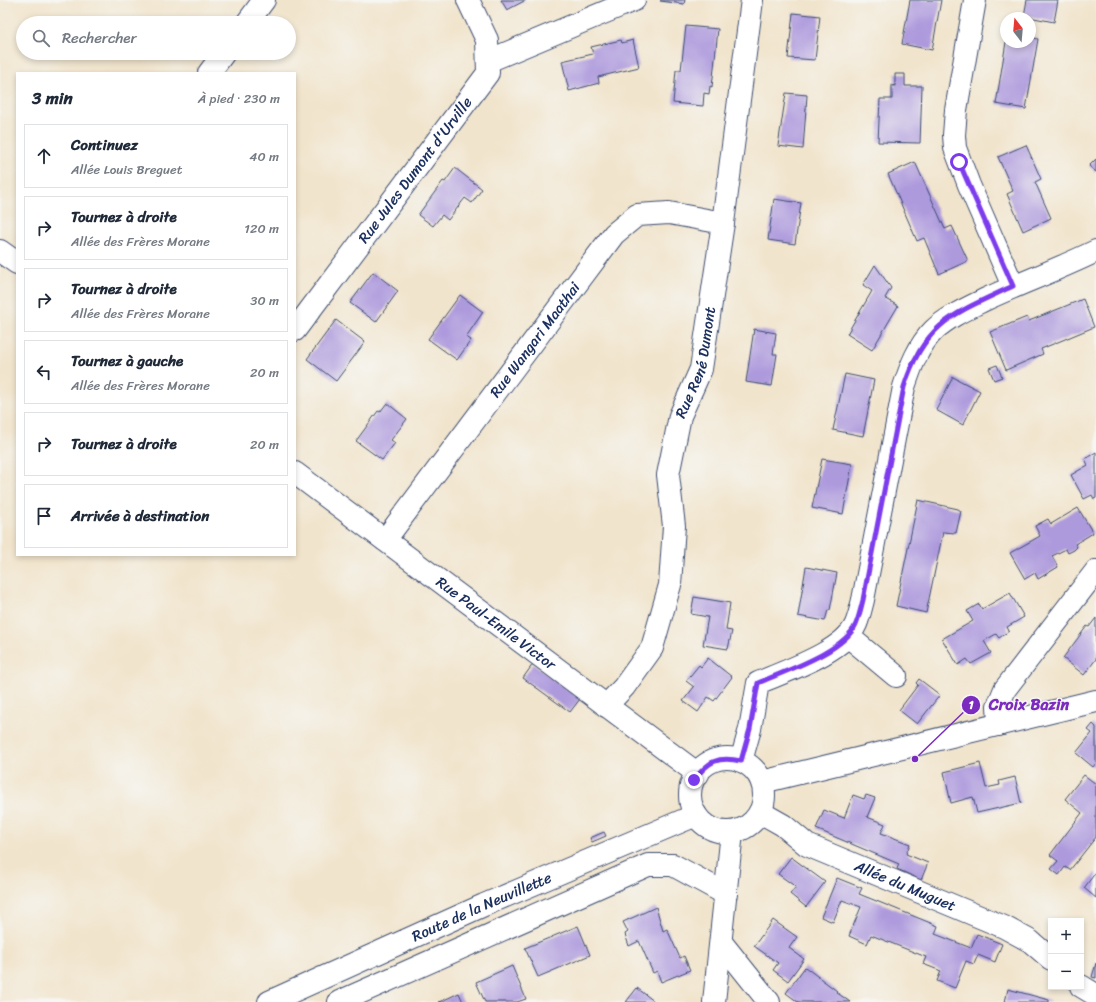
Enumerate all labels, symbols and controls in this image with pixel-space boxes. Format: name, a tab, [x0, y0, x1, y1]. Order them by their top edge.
north arrow	[1000, 12, 1036, 48]
search box	[16, 16, 296, 60]
text: Rechercher	[62, 25, 137, 51]
icon: search	[30, 27, 52, 49]
text: 3 min	[32, 83, 73, 113]
text: À pied · 230 m	[198, 87, 280, 110]
street label: Rue Jules Dumont d'Urville	[351, 91, 479, 249]
text: Continuez	[71, 132, 138, 158]
icon: ahead	[33, 145, 55, 167]
text: 40 m	[249, 145, 279, 168]
route start	[950, 153, 968, 171]
text: Allée Louis Breguet	[71, 158, 182, 181]
text: Tournez à droite	[71, 204, 177, 230]
icon: right	[33, 217, 55, 239]
text: 120 m	[244, 217, 279, 240]
text: Allée des Frères Morane	[71, 230, 210, 253]
text: Tournez à droite	[71, 276, 177, 302]
street label: Rue Wangari Maathai	[483, 276, 587, 403]
icon: right	[33, 289, 55, 311]
text: 30 m	[250, 289, 279, 312]
text: Allée des Frères Morane	[71, 302, 210, 325]
street label: Rue René Dumont	[668, 304, 723, 422]
text: Tournez à gauche	[71, 348, 183, 374]
icon: left	[33, 361, 55, 383]
text: 20 m	[250, 361, 279, 384]
text: Allée des Frères Morane	[71, 374, 210, 397]
text: Tournez à droite	[71, 431, 177, 457]
icon: right	[33, 433, 55, 455]
text: 20 m	[250, 433, 279, 456]
text: Arrivée à destination	[71, 503, 209, 529]
icon: arrive	[33, 505, 55, 527]
street label: Rue Paul-Emile Victor	[430, 569, 563, 677]
text: Croix Bazin	[988, 690, 1070, 719]
callout: Croix Bazin	[961, 691, 1078, 719]
text: 1	[968, 694, 974, 716]
route end	[685, 771, 703, 789]
street label: Allée du Muguet	[849, 853, 960, 919]
street label: Route de la Neuvillette	[407, 865, 556, 949]
map controls	[1048, 918, 1084, 990]
button: +	[1048, 918, 1084, 954]
button: −	[1048, 954, 1084, 990]

